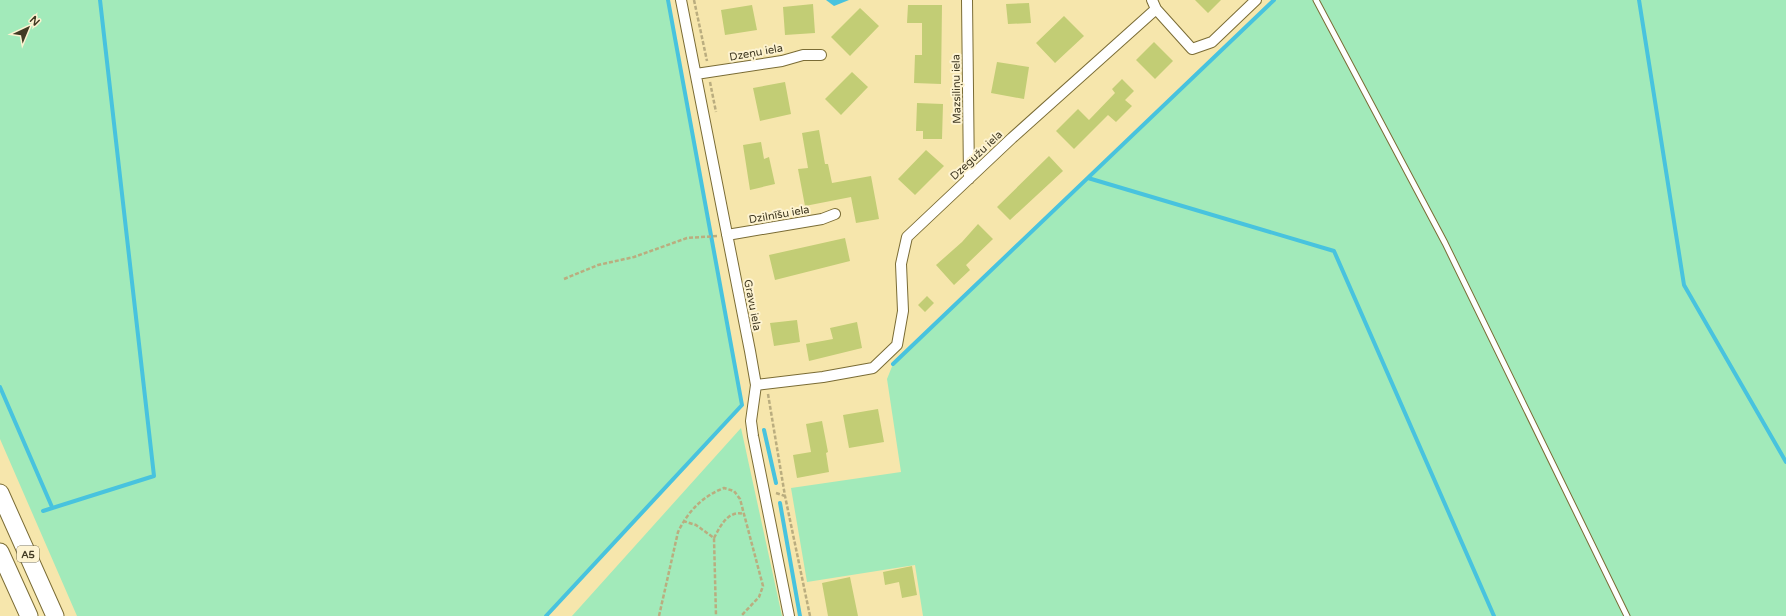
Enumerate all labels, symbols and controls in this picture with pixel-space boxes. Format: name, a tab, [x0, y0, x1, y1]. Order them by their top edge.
north arrow	[8, 8, 48, 48]
text: N	[27, 13, 42, 29]
street label: Dzeņu iela	[728, 41, 784, 64]
street label: Mazsiliņu iela	[949, 54, 964, 124]
street label: Dzegužu iela	[948, 128, 1005, 183]
street label: Dzilnīšu iela	[748, 203, 810, 226]
street label: Gravu iela	[741, 278, 764, 332]
road number: A5	[17, 546, 39, 562]

